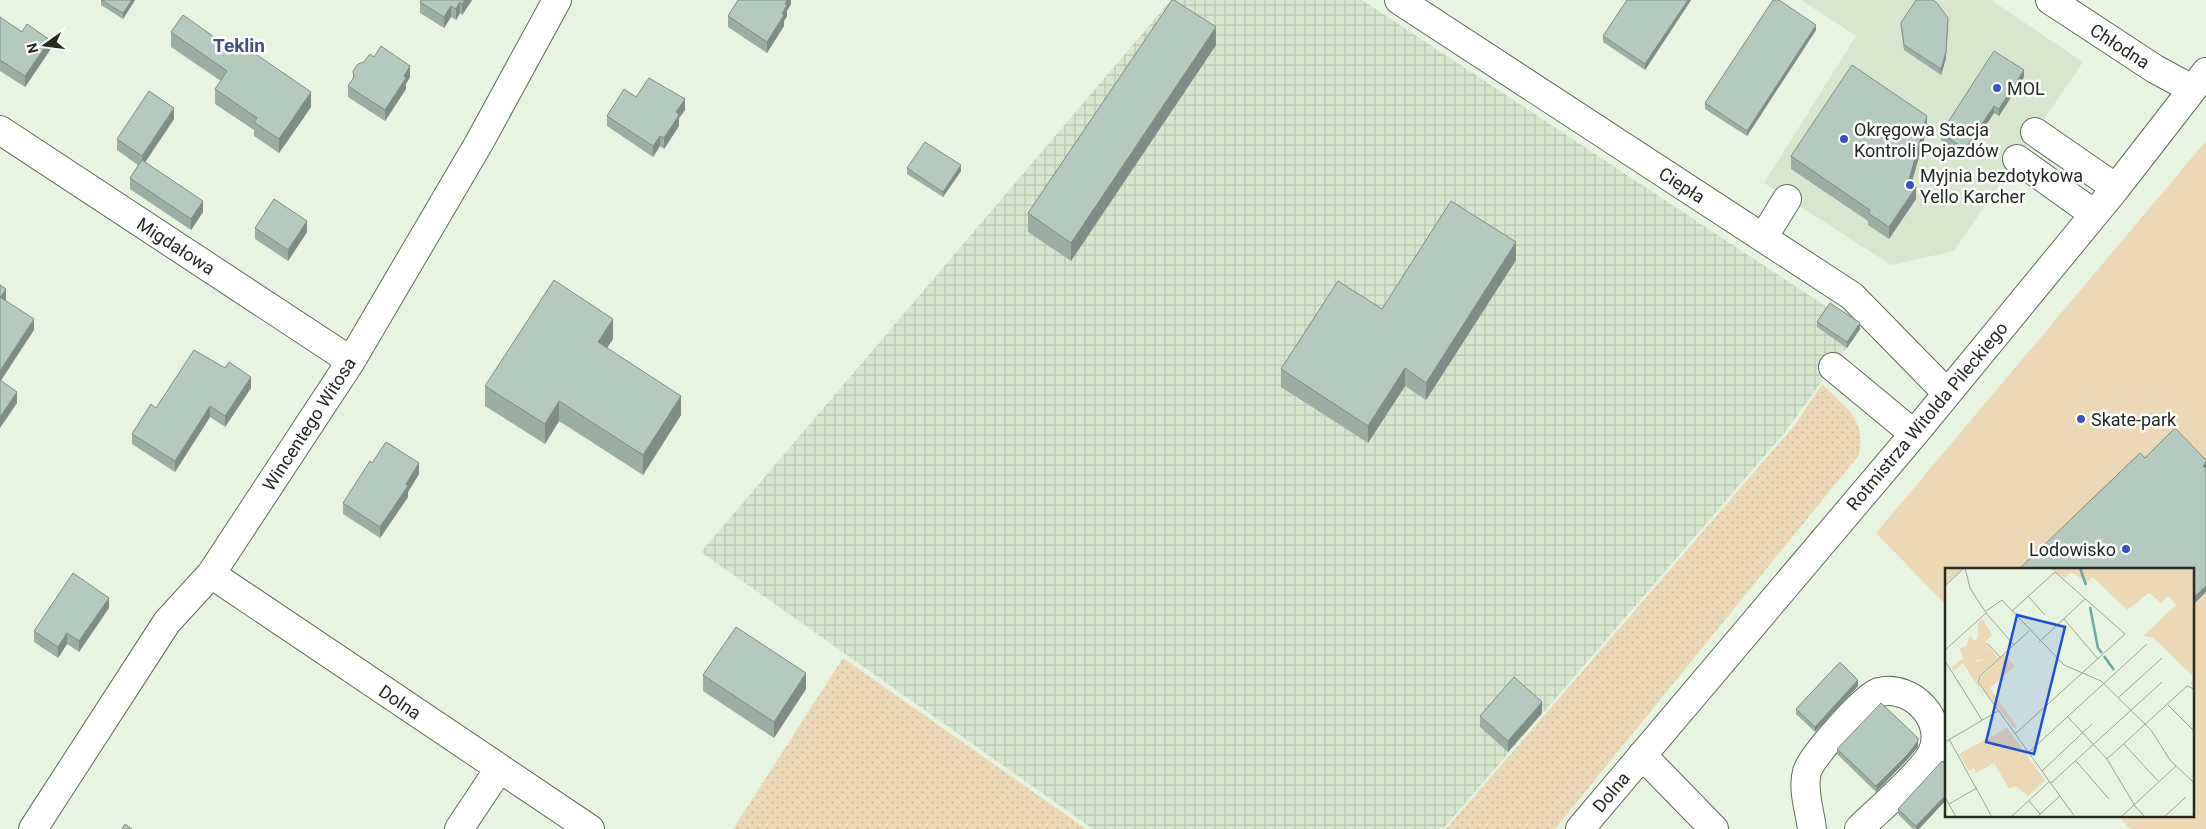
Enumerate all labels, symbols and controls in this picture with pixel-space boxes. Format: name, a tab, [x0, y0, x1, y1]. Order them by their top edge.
street label: Chłodna	[2086, 19, 2154, 73]
north arrow	[20, 20, 70, 70]
district label: Teklin	[213, 34, 265, 57]
text: N	[23, 41, 41, 55]
place label: MOL	[2007, 78, 2045, 99]
marker: MOL	[1991, 82, 2003, 94]
place label: Okręgowa Stacja Kontroli Pojazdów	[1854, 119, 1999, 161]
marker: Okręgowa Stacja Kontroli Pojazdów	[1838, 133, 1850, 145]
street label: Ciepła	[1655, 162, 1709, 208]
place label: Myjnia bezdotykowa Yello Karcher	[1920, 165, 2083, 207]
marker: Myjnia bezdotykowa Yello Karcher	[1904, 179, 1916, 191]
street label: Migdałowa	[133, 213, 219, 279]
street label: Rotmistrza Witolda Pileckiego	[1842, 318, 2012, 514]
street label: Wincentego Witosa	[258, 353, 360, 495]
place label: Skate-park	[2091, 409, 2177, 430]
marker: Skate-park	[2075, 413, 2087, 425]
place label: Lodowisko	[2029, 539, 2116, 560]
marker: Lodowisko	[2120, 543, 2132, 555]
inset map	[1945, 568, 2194, 816]
street label: Dolna	[375, 680, 425, 724]
street label: Dolna	[1588, 768, 1634, 816]

